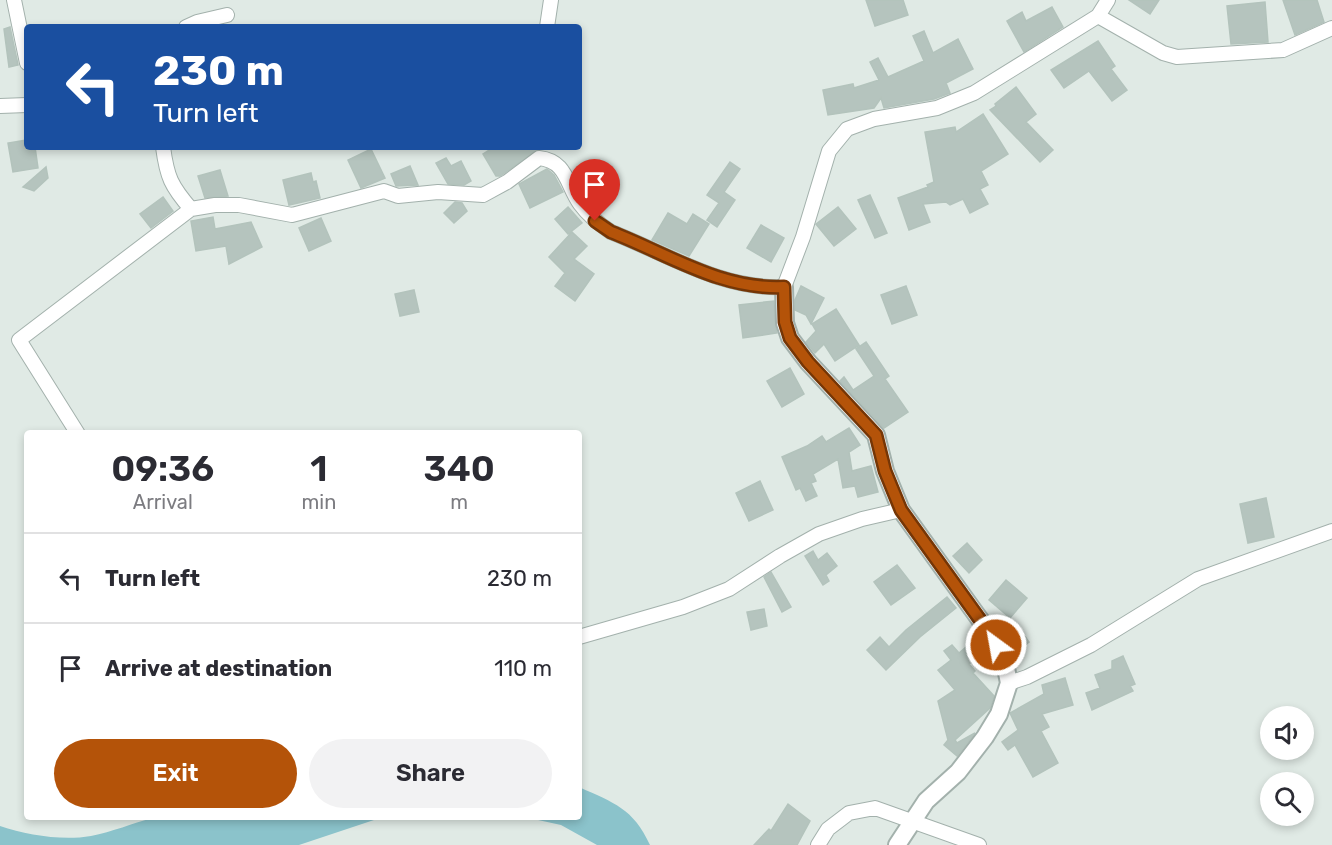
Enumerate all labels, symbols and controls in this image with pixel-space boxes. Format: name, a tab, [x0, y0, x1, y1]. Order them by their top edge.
text: 230 m	[153, 46, 284, 96]
icon: left	[54, 48, 132, 126]
text: Turn left	[153, 97, 258, 129]
pin	[569, 159, 620, 221]
icon: arrive	[578, 168, 611, 201]
text: 09:36	[111, 447, 214, 490]
text: 1	[310, 447, 328, 490]
text: 340	[424, 447, 495, 490]
text: Arrival	[133, 490, 193, 514]
text: min	[302, 490, 336, 514]
text: m	[450, 490, 468, 514]
icon: left	[54, 562, 87, 595]
text: Turn left	[105, 565, 200, 592]
text: 230 m	[487, 565, 552, 592]
position arrow	[964, 613, 1028, 677]
icon: arrive	[54, 652, 87, 685]
text: Arrive at destination	[105, 655, 332, 682]
text: 110 m	[494, 655, 552, 682]
map controls	[1260, 706, 1314, 826]
button: sound	[1260, 706, 1314, 760]
button: Exit	[54, 739, 297, 808]
button: Share	[309, 739, 552, 808]
button: search	[1260, 772, 1314, 826]

